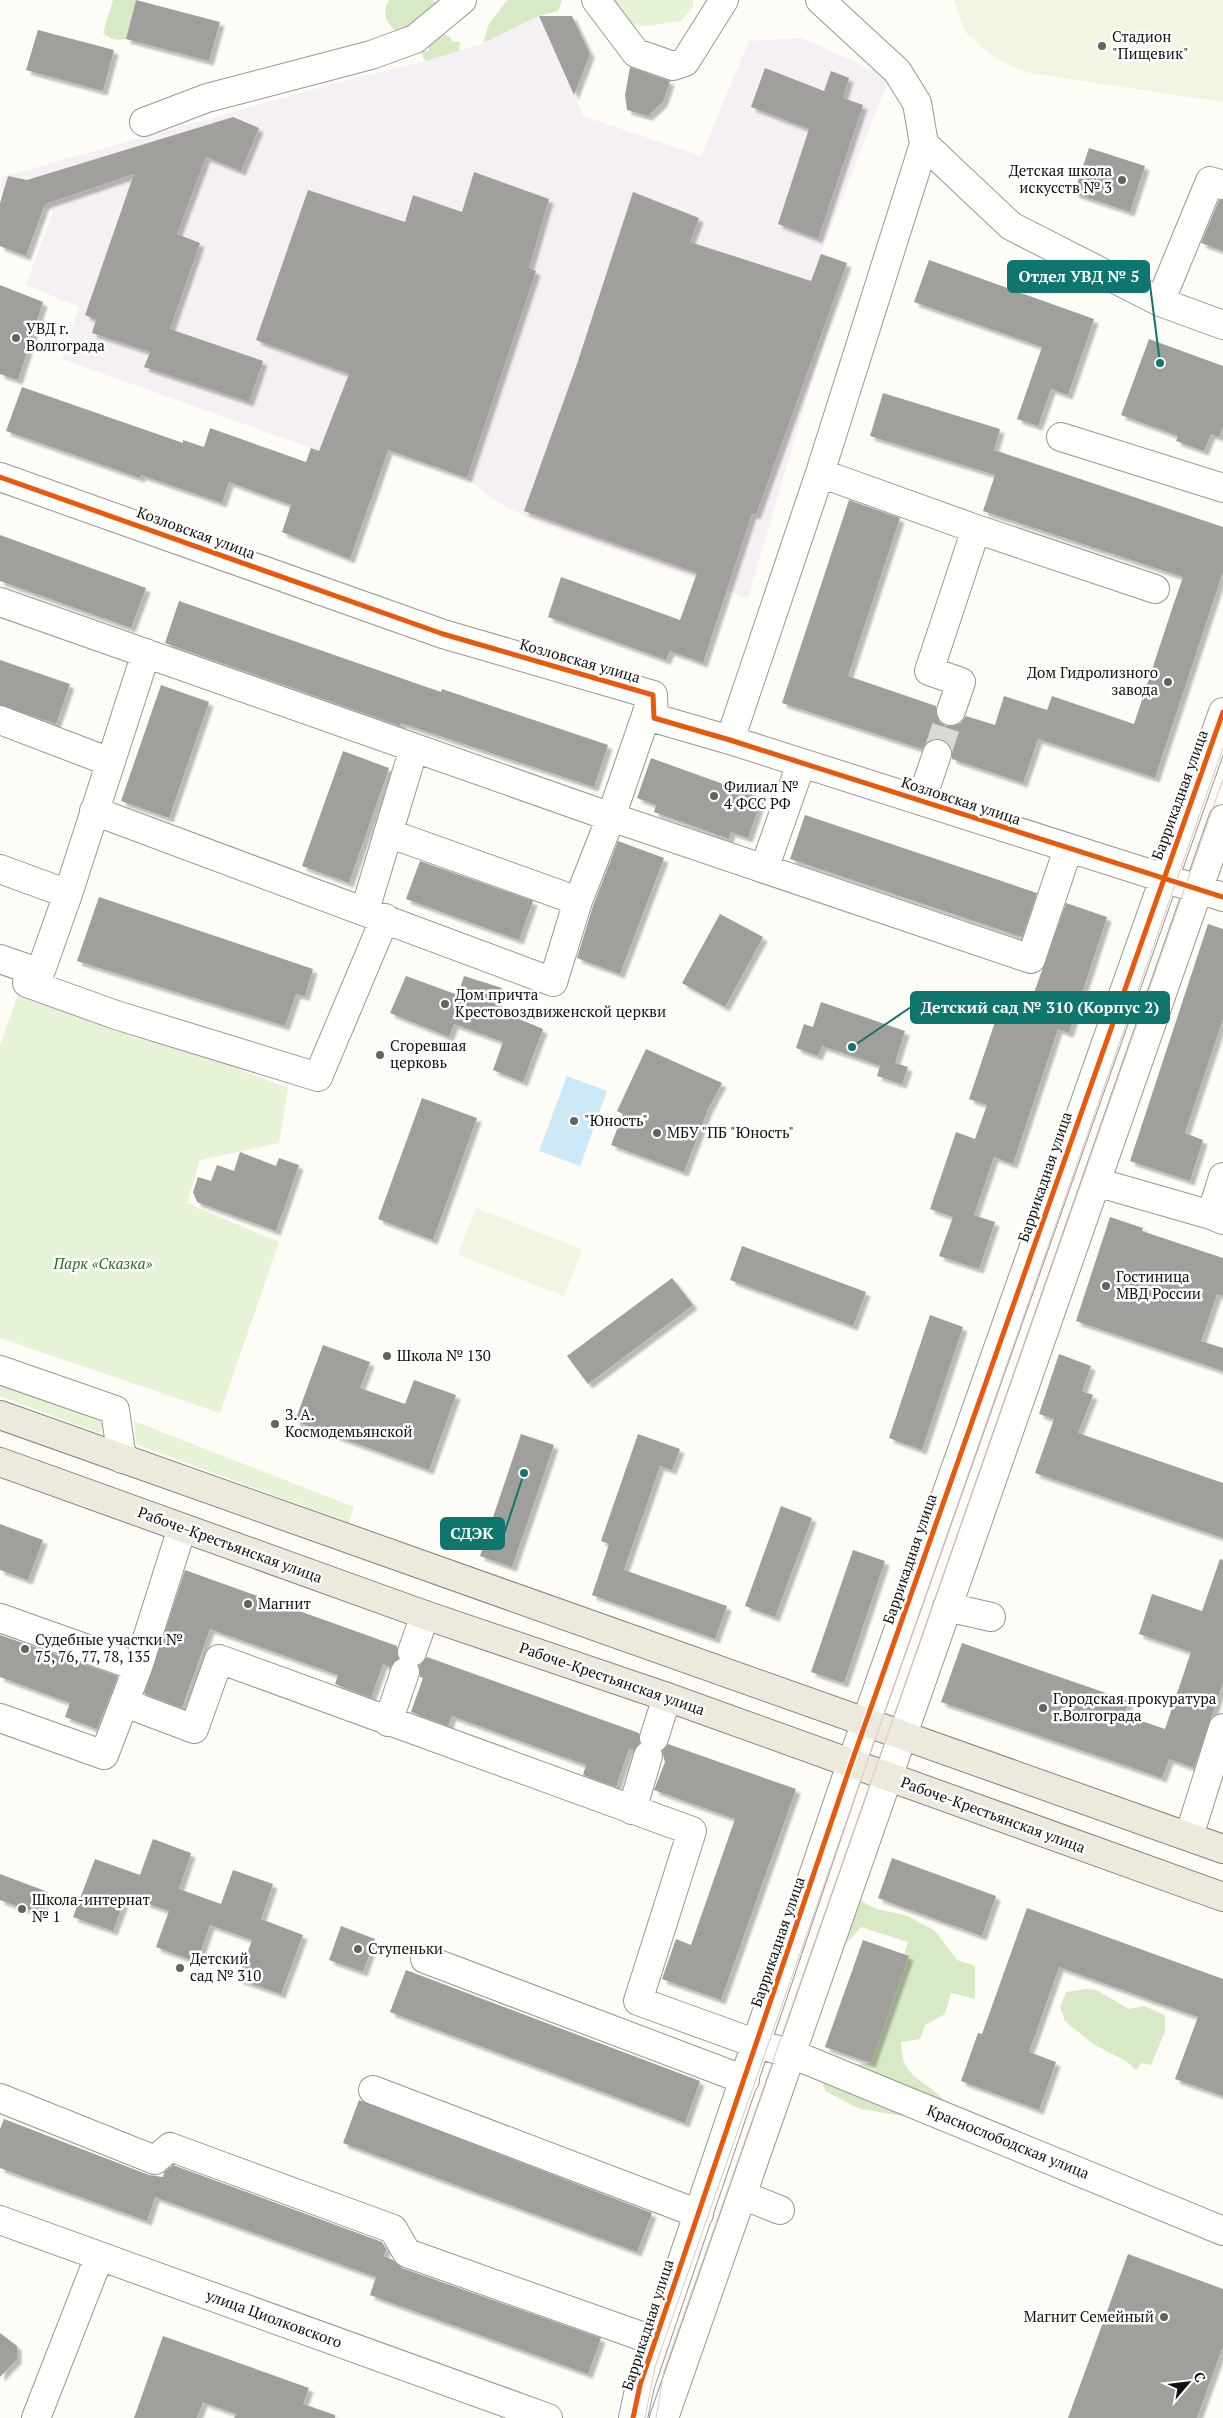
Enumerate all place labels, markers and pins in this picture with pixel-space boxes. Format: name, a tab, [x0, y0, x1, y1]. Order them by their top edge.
place label: Стадион "Пищевик"	[1112, 26, 1189, 63]
marker: Стадион "Пищевик"	[1096, 40, 1108, 52]
place label: Детская школа искусств № 3	[1009, 160, 1112, 197]
marker: Детская школа искусств № 3	[1116, 174, 1128, 186]
callout: Отдел УВД № 5	[1008, 261, 1149, 292]
place label: УВД г. Волгограда	[26, 318, 105, 355]
marker: УВД г. Волгограда	[10, 332, 22, 344]
place label: Дом Гидролизного завода	[1027, 662, 1158, 699]
marker: Дом Гидролизного завода	[1162, 676, 1174, 688]
place label: Филиал № 4 ФСС РФ	[724, 776, 799, 813]
marker: Филиал № 4 ФСС РФ	[708, 790, 720, 802]
place label: Дом причта Крестовоздвиженской церкви	[455, 984, 666, 1021]
callout: Детский сад № 310 (Корпус 2)	[911, 992, 1169, 1023]
marker: Дом причта Крестовоздвиженской церкви	[439, 998, 451, 1010]
place label: Сгоревшая церковь	[390, 1035, 466, 1072]
marker: Сгоревшая церковь	[374, 1049, 386, 1061]
place label: "Юность"	[584, 1110, 648, 1130]
marker: "Юность"	[568, 1115, 580, 1127]
place label: МБУ "ПБ "Юность"	[667, 1122, 794, 1142]
marker: МБУ "ПБ "Юность"	[651, 1127, 663, 1139]
place label: Гостиница МВД России	[1116, 1266, 1201, 1303]
marker: Гостиница МВД России	[1100, 1280, 1112, 1292]
place label: Школа № 130	[397, 1345, 491, 1365]
marker: Школа № 130	[381, 1350, 393, 1362]
place label: З. А. Космодемьянской	[285, 1404, 412, 1441]
marker: З. А. Космодемьянской	[269, 1418, 281, 1430]
callout: СДЭК	[441, 1518, 504, 1549]
place label: Магнит	[258, 1593, 311, 1613]
marker: Магнит	[242, 1598, 254, 1610]
place label: Судебные участки № 75, 76, 77, 78, 135	[35, 1629, 183, 1666]
marker: Судебные участки № 75, 76, 77, 78, 135	[19, 1643, 31, 1655]
place label: Городская прокуратура г.Волгограда	[1053, 1688, 1217, 1725]
marker: Городская прокуратура г.Волгограда	[1037, 1702, 1049, 1714]
place label: Школа-интернат № 1	[32, 1889, 150, 1926]
marker: Школа-интернат № 1	[16, 1903, 28, 1915]
place label: Ступеньки	[368, 1938, 443, 1958]
marker: Ступеньки	[352, 1943, 364, 1955]
place label: Детский сад № 310	[190, 1948, 261, 1985]
marker: Детский сад № 310	[174, 1962, 186, 1974]
place label: Магнит Семейный	[1024, 2306, 1154, 2326]
marker: Магнит Семейный	[1158, 2311, 1170, 2323]

